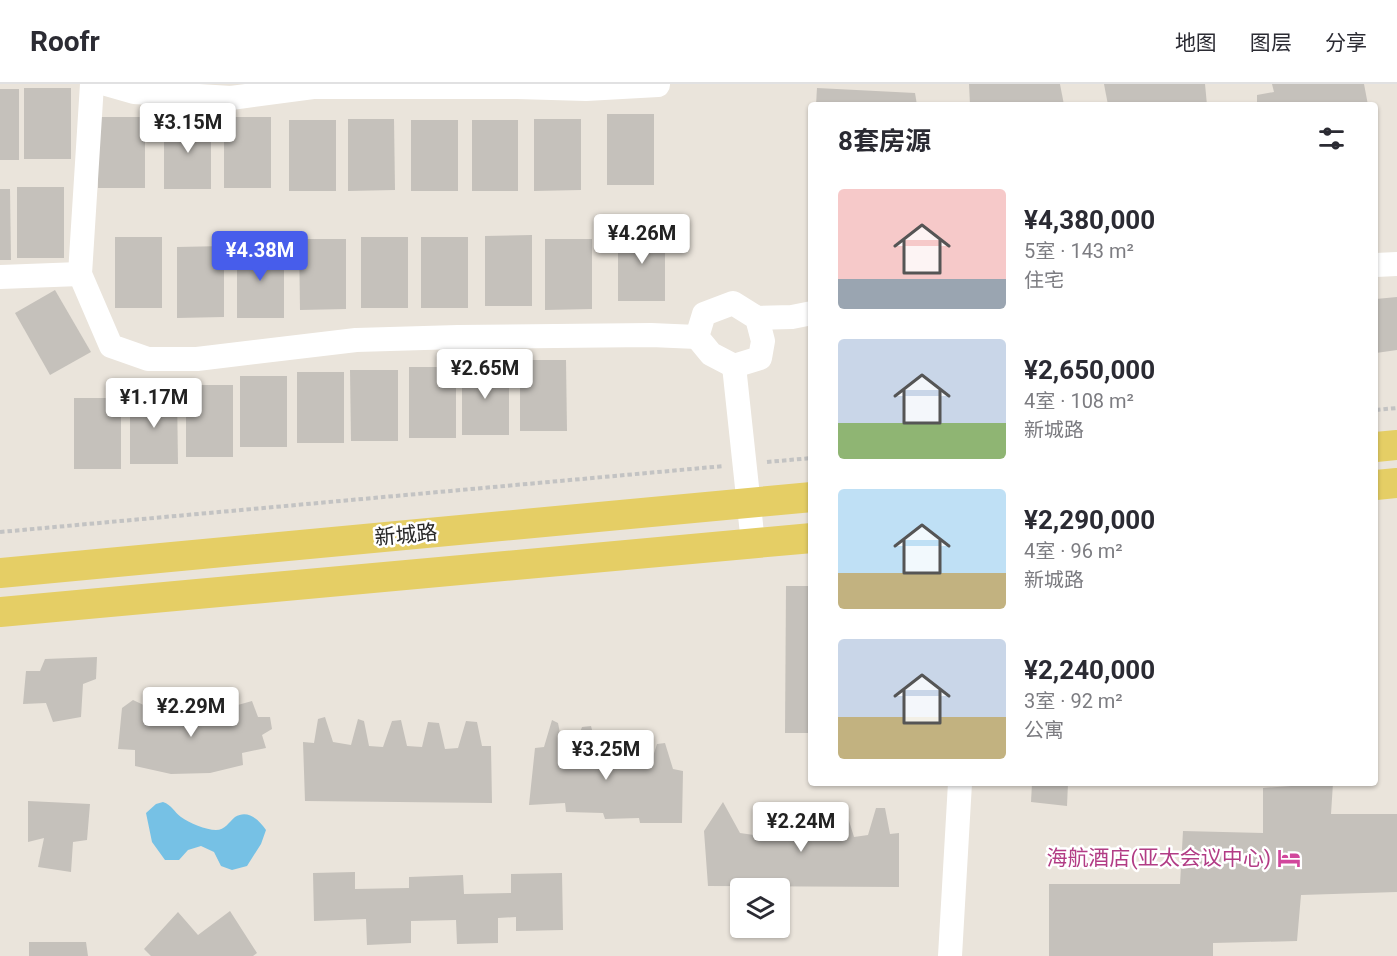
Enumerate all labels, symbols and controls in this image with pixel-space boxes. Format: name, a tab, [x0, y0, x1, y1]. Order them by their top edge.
text: Roofr	[30, 25, 100, 58]
text: 地图	[1175, 31, 1217, 55]
text: 图层	[1250, 31, 1292, 55]
text: 分享	[1325, 31, 1367, 55]
pin: ¥3.15M	[139, 103, 237, 154]
text: ¥3.15M	[154, 110, 222, 134]
icon: filters	[1315, 122, 1348, 155]
text: 8套房源	[838, 126, 931, 156]
text: ¥4,380,000	[1024, 205, 1155, 235]
icon: home	[886, 213, 958, 285]
pin: ¥4.26M	[593, 214, 691, 265]
text: ¥4.26M	[608, 221, 676, 245]
pin: ¥4.38M	[211, 231, 309, 282]
text: ¥4.38M	[226, 238, 294, 262]
text: 5室 · 143 m²	[1024, 239, 1134, 263]
text: 住宅	[1024, 268, 1064, 292]
pin: ¥2.65M	[436, 349, 534, 400]
text: ¥2,650,000	[1024, 355, 1155, 385]
text: ¥2.65M	[451, 356, 519, 380]
icon: home	[886, 363, 958, 435]
pin: ¥1.17M	[105, 378, 203, 429]
text: ¥1.17M	[120, 385, 188, 409]
text: 4室 · 108 m²	[1024, 389, 1134, 413]
text: 新城路	[1024, 418, 1084, 442]
text: ¥2,290,000	[1024, 505, 1155, 535]
icon: home	[886, 513, 958, 585]
street label: 新城路	[374, 520, 438, 550]
text: 4室 · 96 m²	[1024, 539, 1123, 563]
text: 新城路	[1024, 568, 1084, 592]
text: ¥2,240,000	[1024, 655, 1155, 685]
icon: home	[886, 663, 958, 735]
pin: ¥2.29M	[142, 687, 240, 738]
text: 3室 · 92 m²	[1024, 689, 1123, 713]
text: ¥2.29M	[157, 694, 225, 718]
text: 公寓	[1024, 718, 1064, 742]
pin: ¥3.25M	[557, 730, 655, 781]
text: ¥3.25M	[572, 737, 640, 761]
pin: ¥2.24M	[752, 802, 850, 853]
text: ¥2.24M	[767, 809, 835, 833]
hotel icon: 海航酒店(亚太会议中心)	[1276, 845, 1302, 871]
place label: 海航酒店(亚太会议中心)	[1047, 846, 1271, 870]
map controls	[730, 878, 790, 938]
button: layers	[730, 878, 790, 938]

